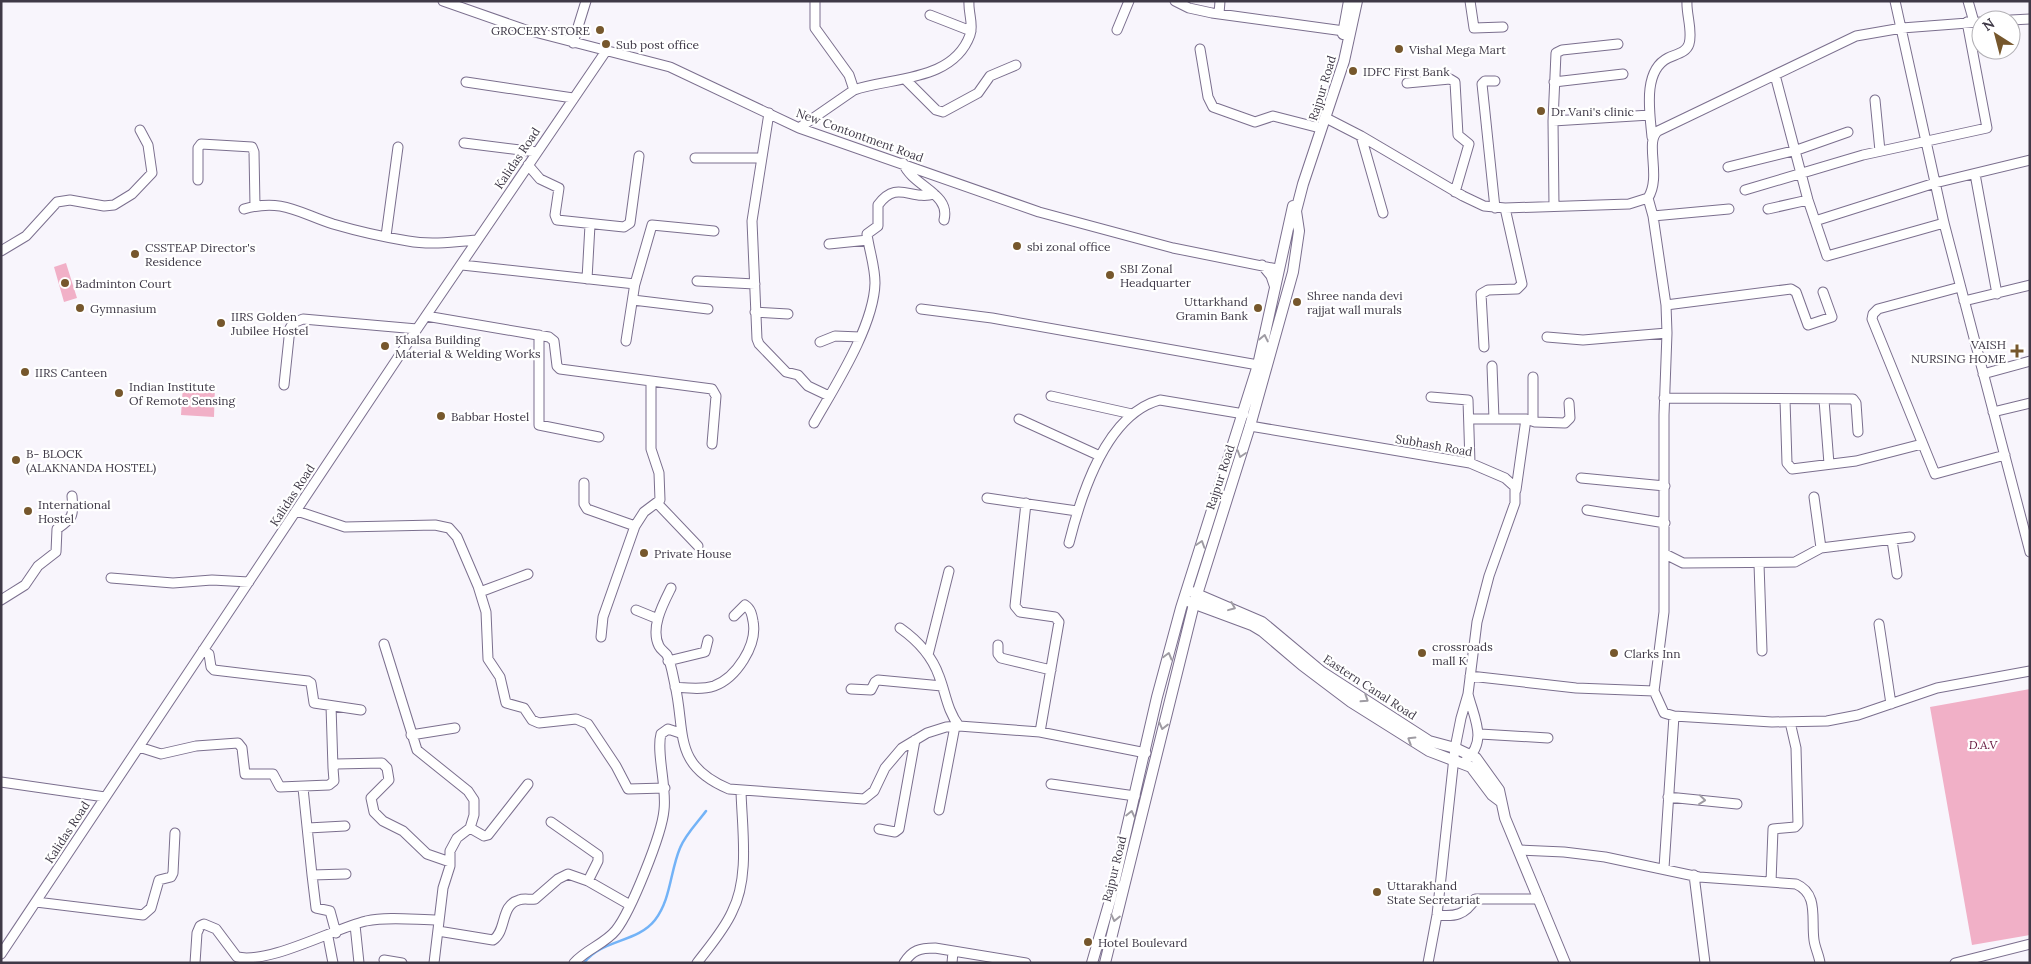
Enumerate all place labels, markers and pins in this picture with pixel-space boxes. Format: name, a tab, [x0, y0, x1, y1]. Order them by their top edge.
place label: GROCERY STORE	[491, 23, 590, 38]
marker: GROCERY STORE	[594, 24, 606, 36]
place label: Sub post office	[616, 37, 700, 52]
marker: Sub post office	[600, 38, 612, 50]
place label: Vishal Mega Mart	[1408, 42, 1506, 57]
marker: Vishal Mega Mart	[1393, 43, 1405, 55]
place label: IDFC First Bank	[1363, 64, 1450, 79]
marker: IDFC First Bank	[1347, 65, 1359, 77]
place label: Dr Vani's clinic	[1551, 104, 1634, 119]
marker: Dr Vani's clinic	[1535, 105, 1547, 117]
place label: sbi zonal office	[1027, 239, 1111, 254]
place label: CSSTEAP Director's Residence	[145, 240, 256, 269]
marker: sbi zonal office	[1011, 240, 1023, 252]
marker: CSSTEAP Director's Residence	[129, 248, 141, 260]
place label: SBI Zonal Headquarter	[1120, 261, 1192, 290]
marker: SBI Zonal Headquarter	[1104, 269, 1116, 281]
place label: Badminton Court	[75, 276, 172, 291]
marker: Badminton Court	[59, 277, 71, 289]
place label: Shree nanda devi rajjat wall murals	[1307, 288, 1403, 317]
place label: Uttarkhand Gramin Bank	[1176, 294, 1249, 323]
marker: Shree nanda devi rajjat wall murals	[1291, 296, 1303, 308]
place label: Gymnasium	[90, 301, 157, 316]
marker: Gymnasium	[74, 302, 86, 314]
marker: Uttarkhand Gramin Bank	[1252, 302, 1264, 314]
place label: IIRS Golden Jubilee Hostel	[230, 309, 308, 338]
marker: IIRS Golden Jubilee Hostel	[215, 317, 227, 329]
place label: Khalsa Building Material & Welding Works	[395, 332, 541, 361]
place label: VAISH NURSING HOME	[1911, 337, 2006, 366]
marker: Khalsa Building Material & Welding Works	[379, 340, 391, 352]
marker: VAISH NURSING HOME	[2010, 344, 2024, 358]
place label: IIRS Canteen	[35, 365, 107, 380]
marker: IIRS Canteen	[19, 366, 31, 378]
place label: Indian Institute Of Remote Sensing	[129, 379, 236, 408]
marker: Indian Institute Of Remote Sensing	[113, 387, 125, 399]
place label: Babbar Hostel	[451, 409, 529, 424]
marker: Babbar Hostel	[435, 410, 447, 422]
place label: B- BLOCK (ALAKNANDA HOSTEL)	[26, 446, 157, 476]
marker: B- BLOCK (ALAKNANDA HOSTEL)	[10, 454, 22, 466]
place label: International Hostel	[38, 497, 111, 526]
marker: International Hostel	[22, 505, 34, 517]
place label: Private House	[654, 546, 732, 561]
marker: Private House	[638, 547, 650, 559]
place label: crossroads mall K	[1432, 639, 1493, 668]
place label: Clarks Inn	[1624, 646, 1681, 661]
marker: crossroads mall K	[1416, 647, 1428, 659]
marker: Clarks Inn	[1608, 647, 1620, 659]
place label: Uttarakhand State Secretariat	[1387, 878, 1480, 907]
marker: Uttarakhand State Secretariat	[1371, 886, 1383, 898]
place label: Hotel Boulevard	[1098, 935, 1187, 950]
marker: Hotel Boulevard	[1082, 936, 1094, 948]

